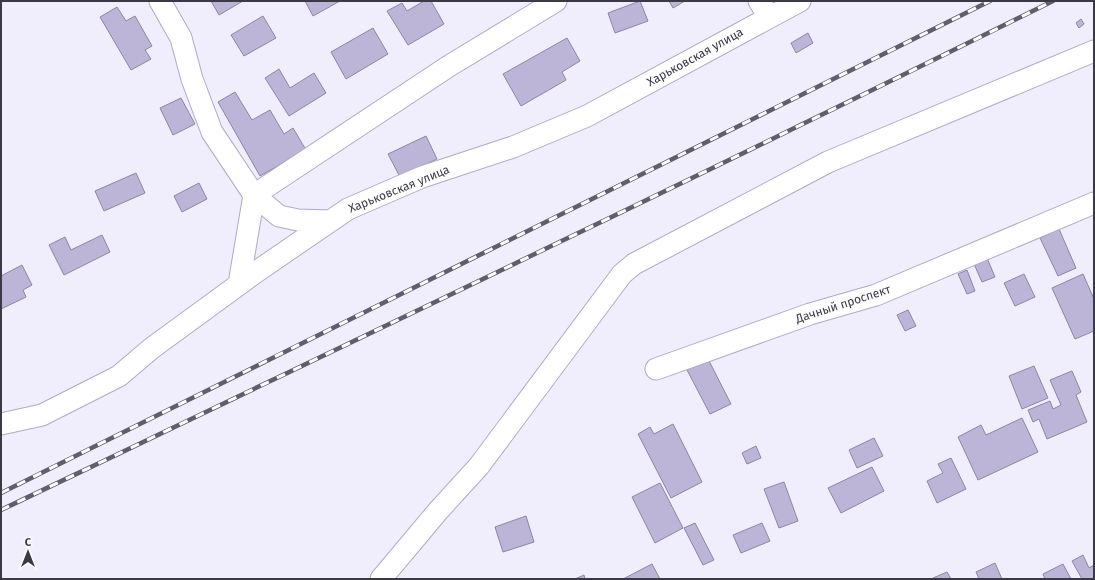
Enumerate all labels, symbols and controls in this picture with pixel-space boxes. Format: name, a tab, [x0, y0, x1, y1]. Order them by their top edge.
street label: Харьковская улица	[645, 25, 745, 89]
street label: Харьковская улица	[346, 162, 452, 216]
street label: Дачный проспект	[793, 282, 893, 326]
north arrow	[8, 532, 48, 572]
text: С	[25, 536, 32, 549]

